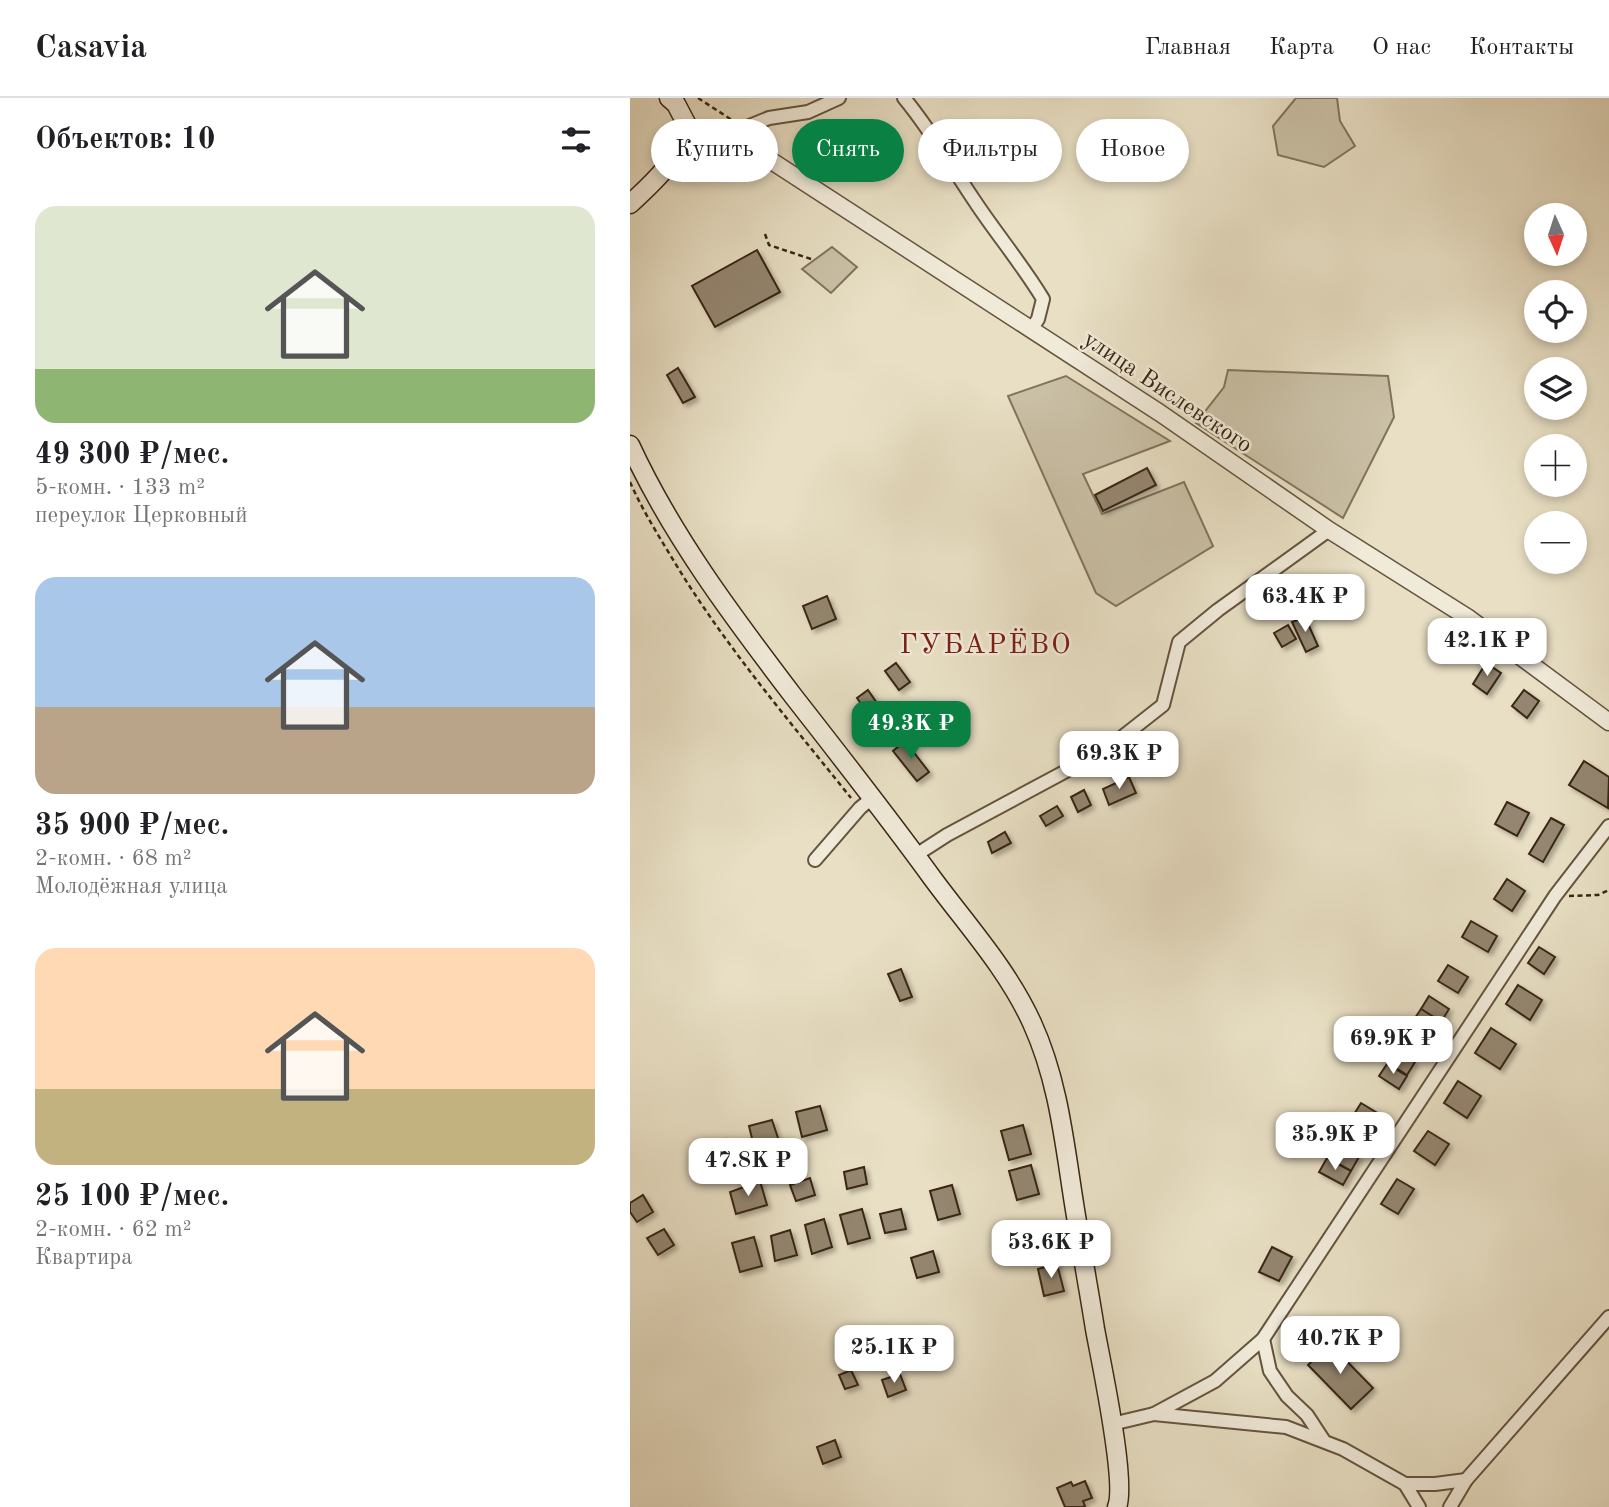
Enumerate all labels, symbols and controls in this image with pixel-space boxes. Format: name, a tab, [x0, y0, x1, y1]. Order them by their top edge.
text: Casavia	[35, 32, 147, 65]
text: Главная	[1145, 36, 1231, 60]
text: Карта	[1269, 36, 1334, 60]
text: О нас	[1372, 36, 1431, 60]
text: Контакты	[1469, 36, 1574, 60]
chip: Купить	[651, 119, 778, 182]
chip: Снять	[792, 119, 904, 182]
chip: Фильтры	[918, 119, 1062, 182]
chip: Новое	[1076, 119, 1189, 182]
icon: filters	[557, 121, 595, 159]
text: Объектов: 10	[35, 125, 215, 155]
north arrow	[1524, 203, 1587, 266]
map controls	[1524, 203, 1587, 574]
icon: home	[252, 251, 378, 377]
button: locate	[1524, 280, 1587, 343]
street label: улица Вислевского	[1078, 328, 1256, 458]
button: layers	[1524, 357, 1587, 420]
button: +	[1524, 434, 1587, 497]
text: 49 300 ₽/мес.	[35, 440, 229, 470]
text: 5-комн. · 133 m²	[35, 476, 205, 499]
text: переулок Церковный	[35, 504, 248, 527]
button: −	[1524, 511, 1587, 574]
pin: 63.4K ₽	[1240, 574, 1370, 634]
text: 63.4K ₽	[1262, 585, 1348, 608]
pin: 42.1K ₽	[1422, 618, 1552, 678]
icon: home	[252, 622, 378, 748]
district label: ГУБАРЁВО	[899, 628, 1073, 660]
text: 42.1K ₽	[1444, 629, 1530, 652]
pin: 49.3K ₽	[846, 702, 976, 761]
text: 49.3K ₽	[868, 712, 954, 735]
pin: 69.3K ₽	[1054, 732, 1184, 791]
text: 69.3K ₽	[1076, 742, 1162, 765]
text: 35 900 ₽/мес.	[35, 811, 229, 841]
text: 2-комн. · 68 m²	[35, 847, 192, 870]
text: Молодёжная улица	[35, 875, 228, 898]
icon: home	[252, 993, 378, 1119]
pin: 69.9K ₽	[1328, 1016, 1458, 1076]
text: 69.9K ₽	[1350, 1027, 1436, 1050]
pin: 35.9K ₽	[1270, 1112, 1400, 1172]
text: 35.9K ₽	[1292, 1123, 1378, 1146]
pin: 47.8K ₽	[683, 1138, 813, 1198]
text: 47.8K ₽	[705, 1149, 791, 1172]
text: 25 100 ₽/мес.	[35, 1182, 229, 1212]
text: 2-комн. · 62 m²	[35, 1218, 192, 1241]
pin: 53.6K ₽	[986, 1220, 1116, 1280]
text: 53.6K ₽	[1008, 1231, 1094, 1254]
text: Квартира	[35, 1246, 133, 1269]
pin: 40.7K ₽	[1275, 1316, 1405, 1376]
pin: 25.1K ₽	[829, 1326, 959, 1385]
text: 40.7K ₽	[1297, 1327, 1383, 1350]
text: 25.1K ₽	[851, 1336, 937, 1359]

